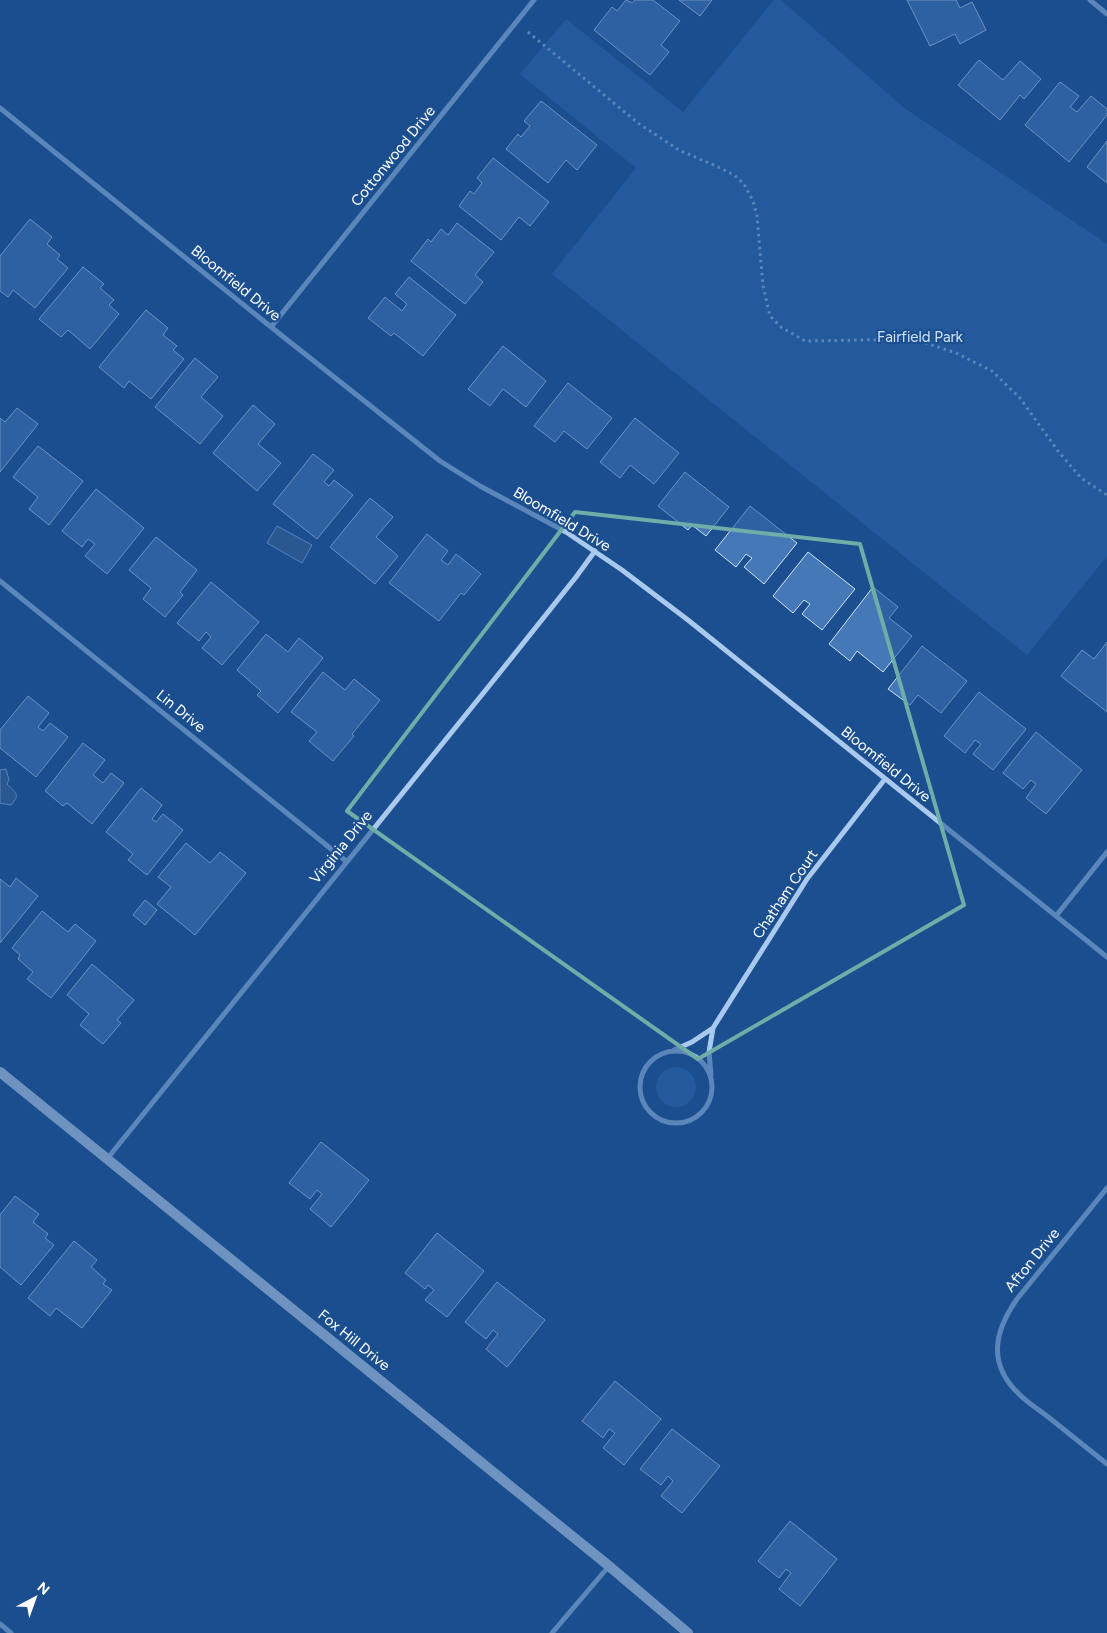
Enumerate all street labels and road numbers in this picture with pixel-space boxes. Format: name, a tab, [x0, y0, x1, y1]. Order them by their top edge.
street label: Cottonwood Drive	[347, 102, 439, 210]
street label: Bloomfield Drive	[187, 241, 285, 325]
street label: Bloomfield Drive	[510, 483, 614, 555]
street label: Lin Drive	[153, 686, 209, 736]
street label: Bloomfield Drive	[837, 722, 935, 806]
street label: Virginia Drive	[306, 807, 376, 887]
street label: Chatham Court	[749, 846, 822, 942]
street label: Afton Drive	[1001, 1224, 1063, 1296]
street label: Fox Hill Drive	[314, 1306, 394, 1374]

